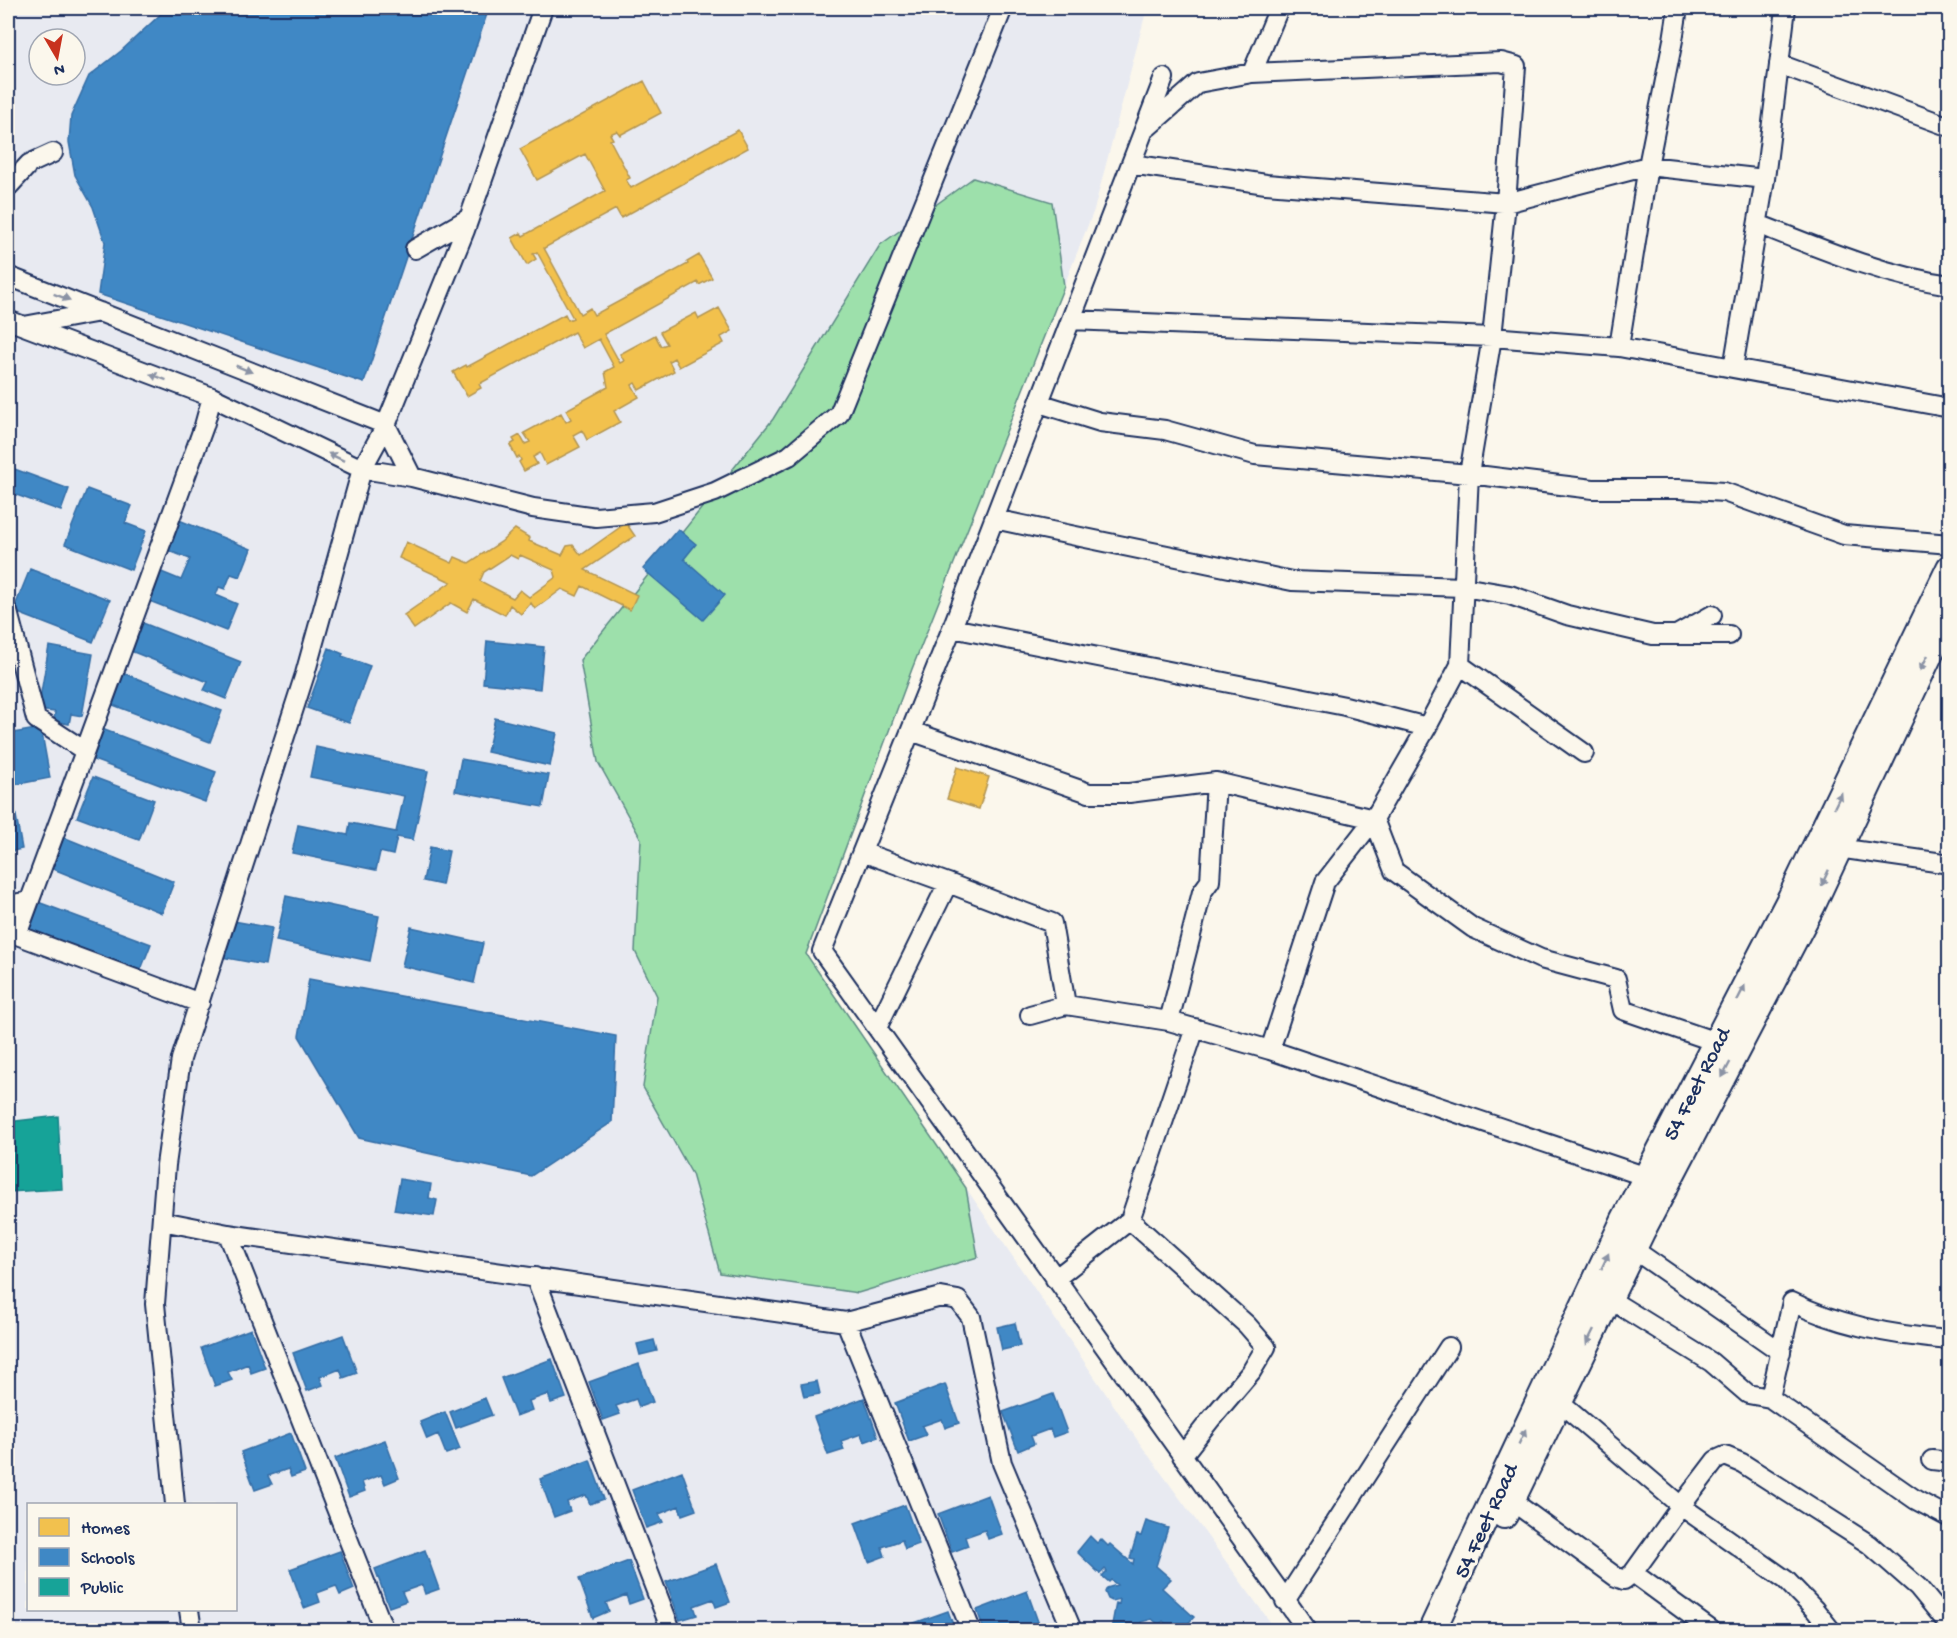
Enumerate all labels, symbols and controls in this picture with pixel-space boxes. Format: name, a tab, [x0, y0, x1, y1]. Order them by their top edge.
north arrow	[27, 27, 87, 87]
text: N	[52, 58, 66, 79]
one-way arrow	[53, 293, 71, 302]
one-way arrow	[235, 364, 253, 374]
one-way arrow	[149, 371, 167, 381]
one-way arrow	[327, 452, 345, 462]
one-way arrow	[1920, 654, 1929, 671]
one-way arrow	[1833, 792, 1842, 809]
one-way arrow	[1820, 869, 1829, 886]
one-way arrow	[1737, 985, 1746, 1002]
street label: 54 Feet Road	[1659, 1022, 1739, 1146]
one-way arrow	[1721, 1061, 1731, 1078]
one-way arrow	[1601, 1252, 1610, 1269]
one-way arrow	[1586, 1329, 1595, 1346]
one-way arrow	[1518, 1429, 1527, 1446]
street label: 54 Feet Road	[1450, 1458, 1526, 1583]
legend	[27, 1503, 237, 1611]
text: Homes	[81, 1519, 131, 1540]
text: Schools	[81, 1549, 136, 1570]
text: Public	[80, 1579, 124, 1600]

